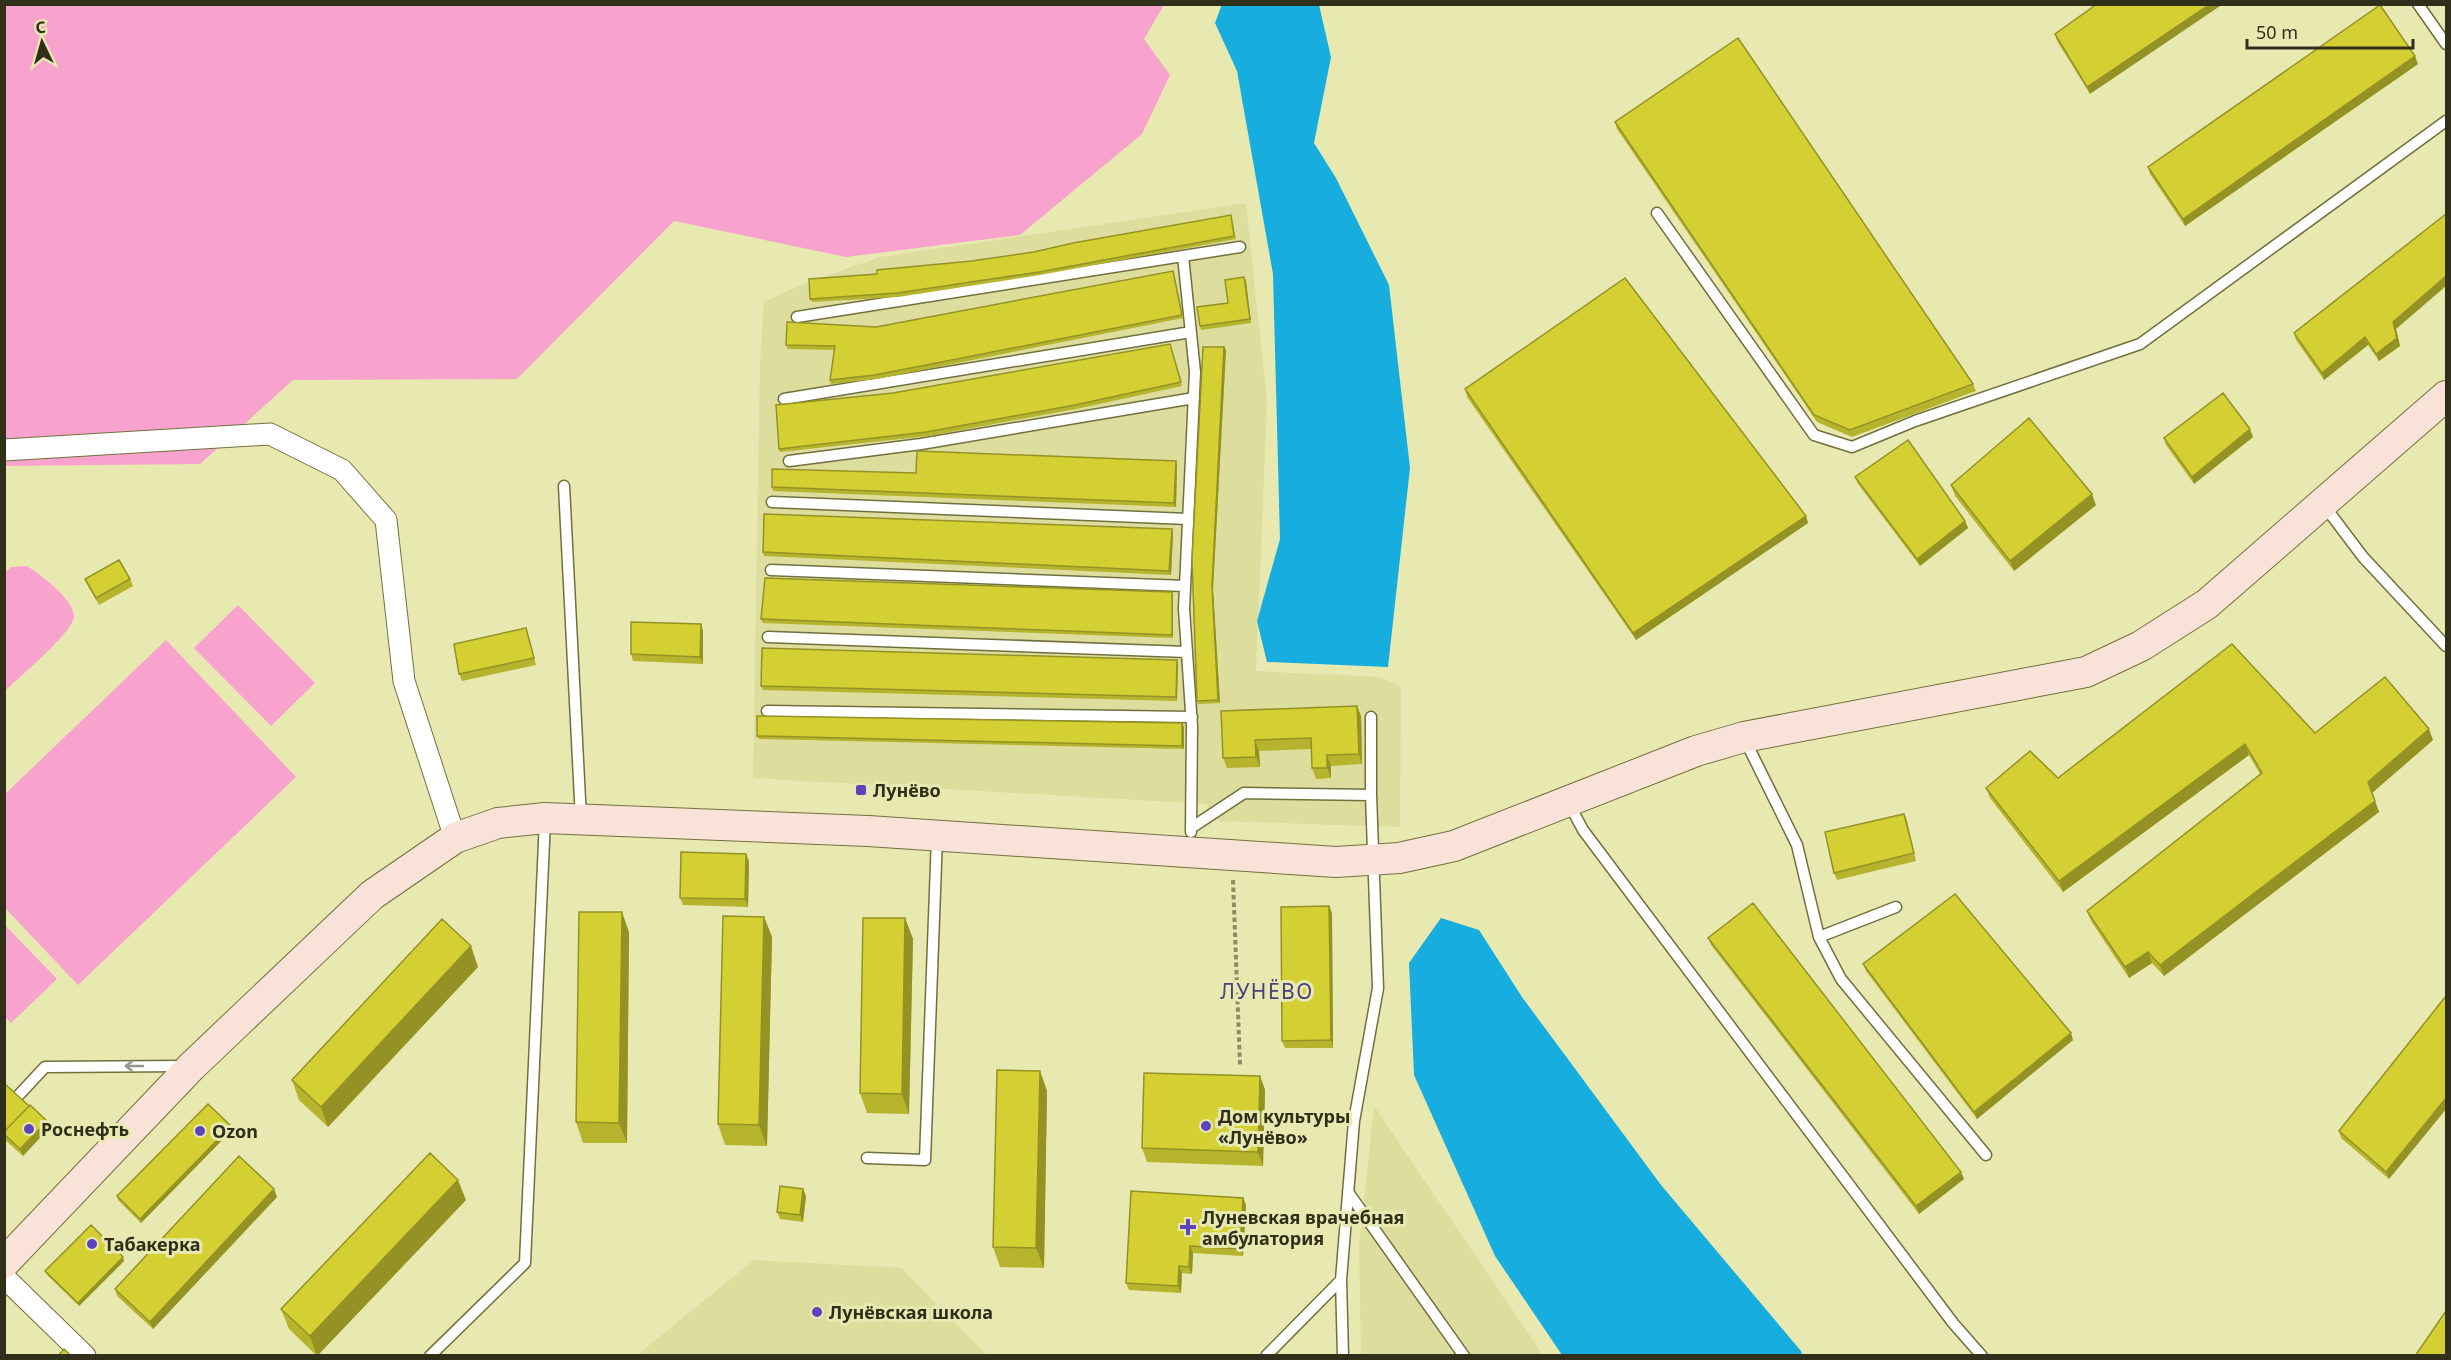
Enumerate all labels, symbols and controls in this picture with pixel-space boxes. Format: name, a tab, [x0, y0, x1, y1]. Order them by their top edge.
north arrow	[12, 12, 72, 72]
scale bar	[2247, 12, 2414, 50]
text: С	[35, 16, 47, 38]
text: 50 m	[2256, 20, 2298, 44]
place label: Лунёво	[873, 778, 941, 802]
marker: Лунёво	[854, 783, 868, 797]
district label: ЛУНЁВО	[1220, 977, 1314, 1005]
one-way arrow	[124, 1060, 144, 1072]
place label: Дом культуры «Лунёво»	[1218, 1104, 1350, 1149]
place label: Роснефть	[41, 1117, 129, 1141]
place label: Ozon	[212, 1119, 258, 1143]
marker: Дом культуры «Лунёво»	[1199, 1119, 1213, 1133]
marker: Роснефть	[22, 1122, 36, 1136]
marker: Ozon	[193, 1124, 207, 1138]
place label: Луневская врачебная амбулатория	[1202, 1205, 1405, 1250]
marker: Луневская врачебная амбулатория	[1179, 1218, 1197, 1236]
place label: Табакерка	[104, 1232, 200, 1256]
marker: Табакерка	[85, 1237, 99, 1251]
place label: Лунёвская школа	[829, 1300, 993, 1324]
marker: Лунёвская школа	[810, 1305, 824, 1319]

